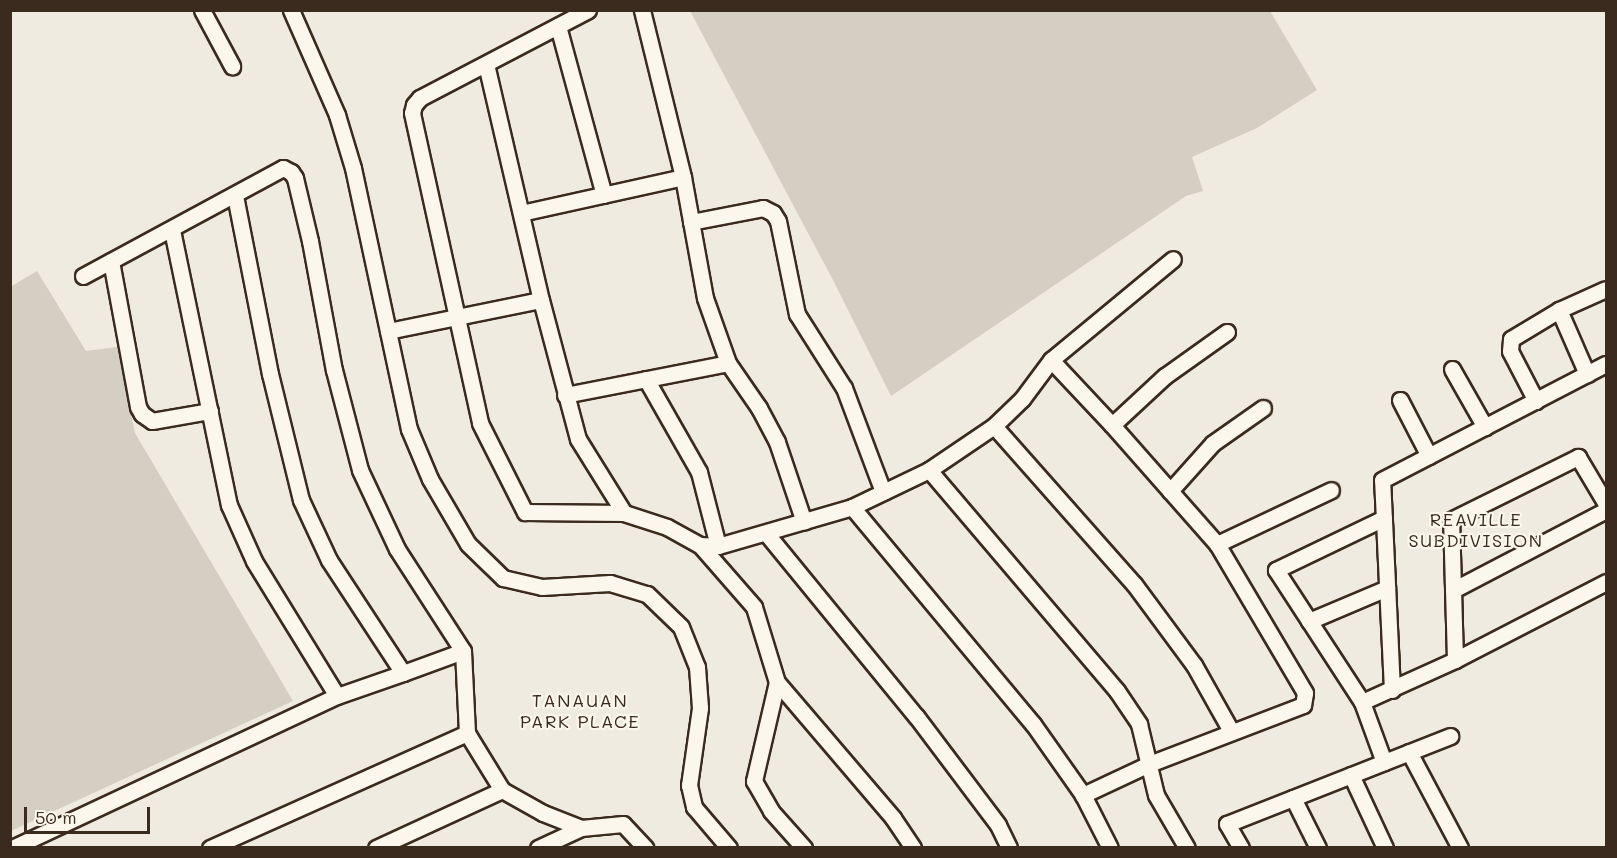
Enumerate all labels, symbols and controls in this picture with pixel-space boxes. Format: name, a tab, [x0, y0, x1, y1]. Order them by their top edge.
district label: REAVILLE SUBDIVISION	[1408, 509, 1544, 552]
district label: TANAUAN PARK PLACE	[520, 690, 640, 732]
scale bar	[27, 795, 153, 833]
text: 50 m	[35, 805, 77, 829]

